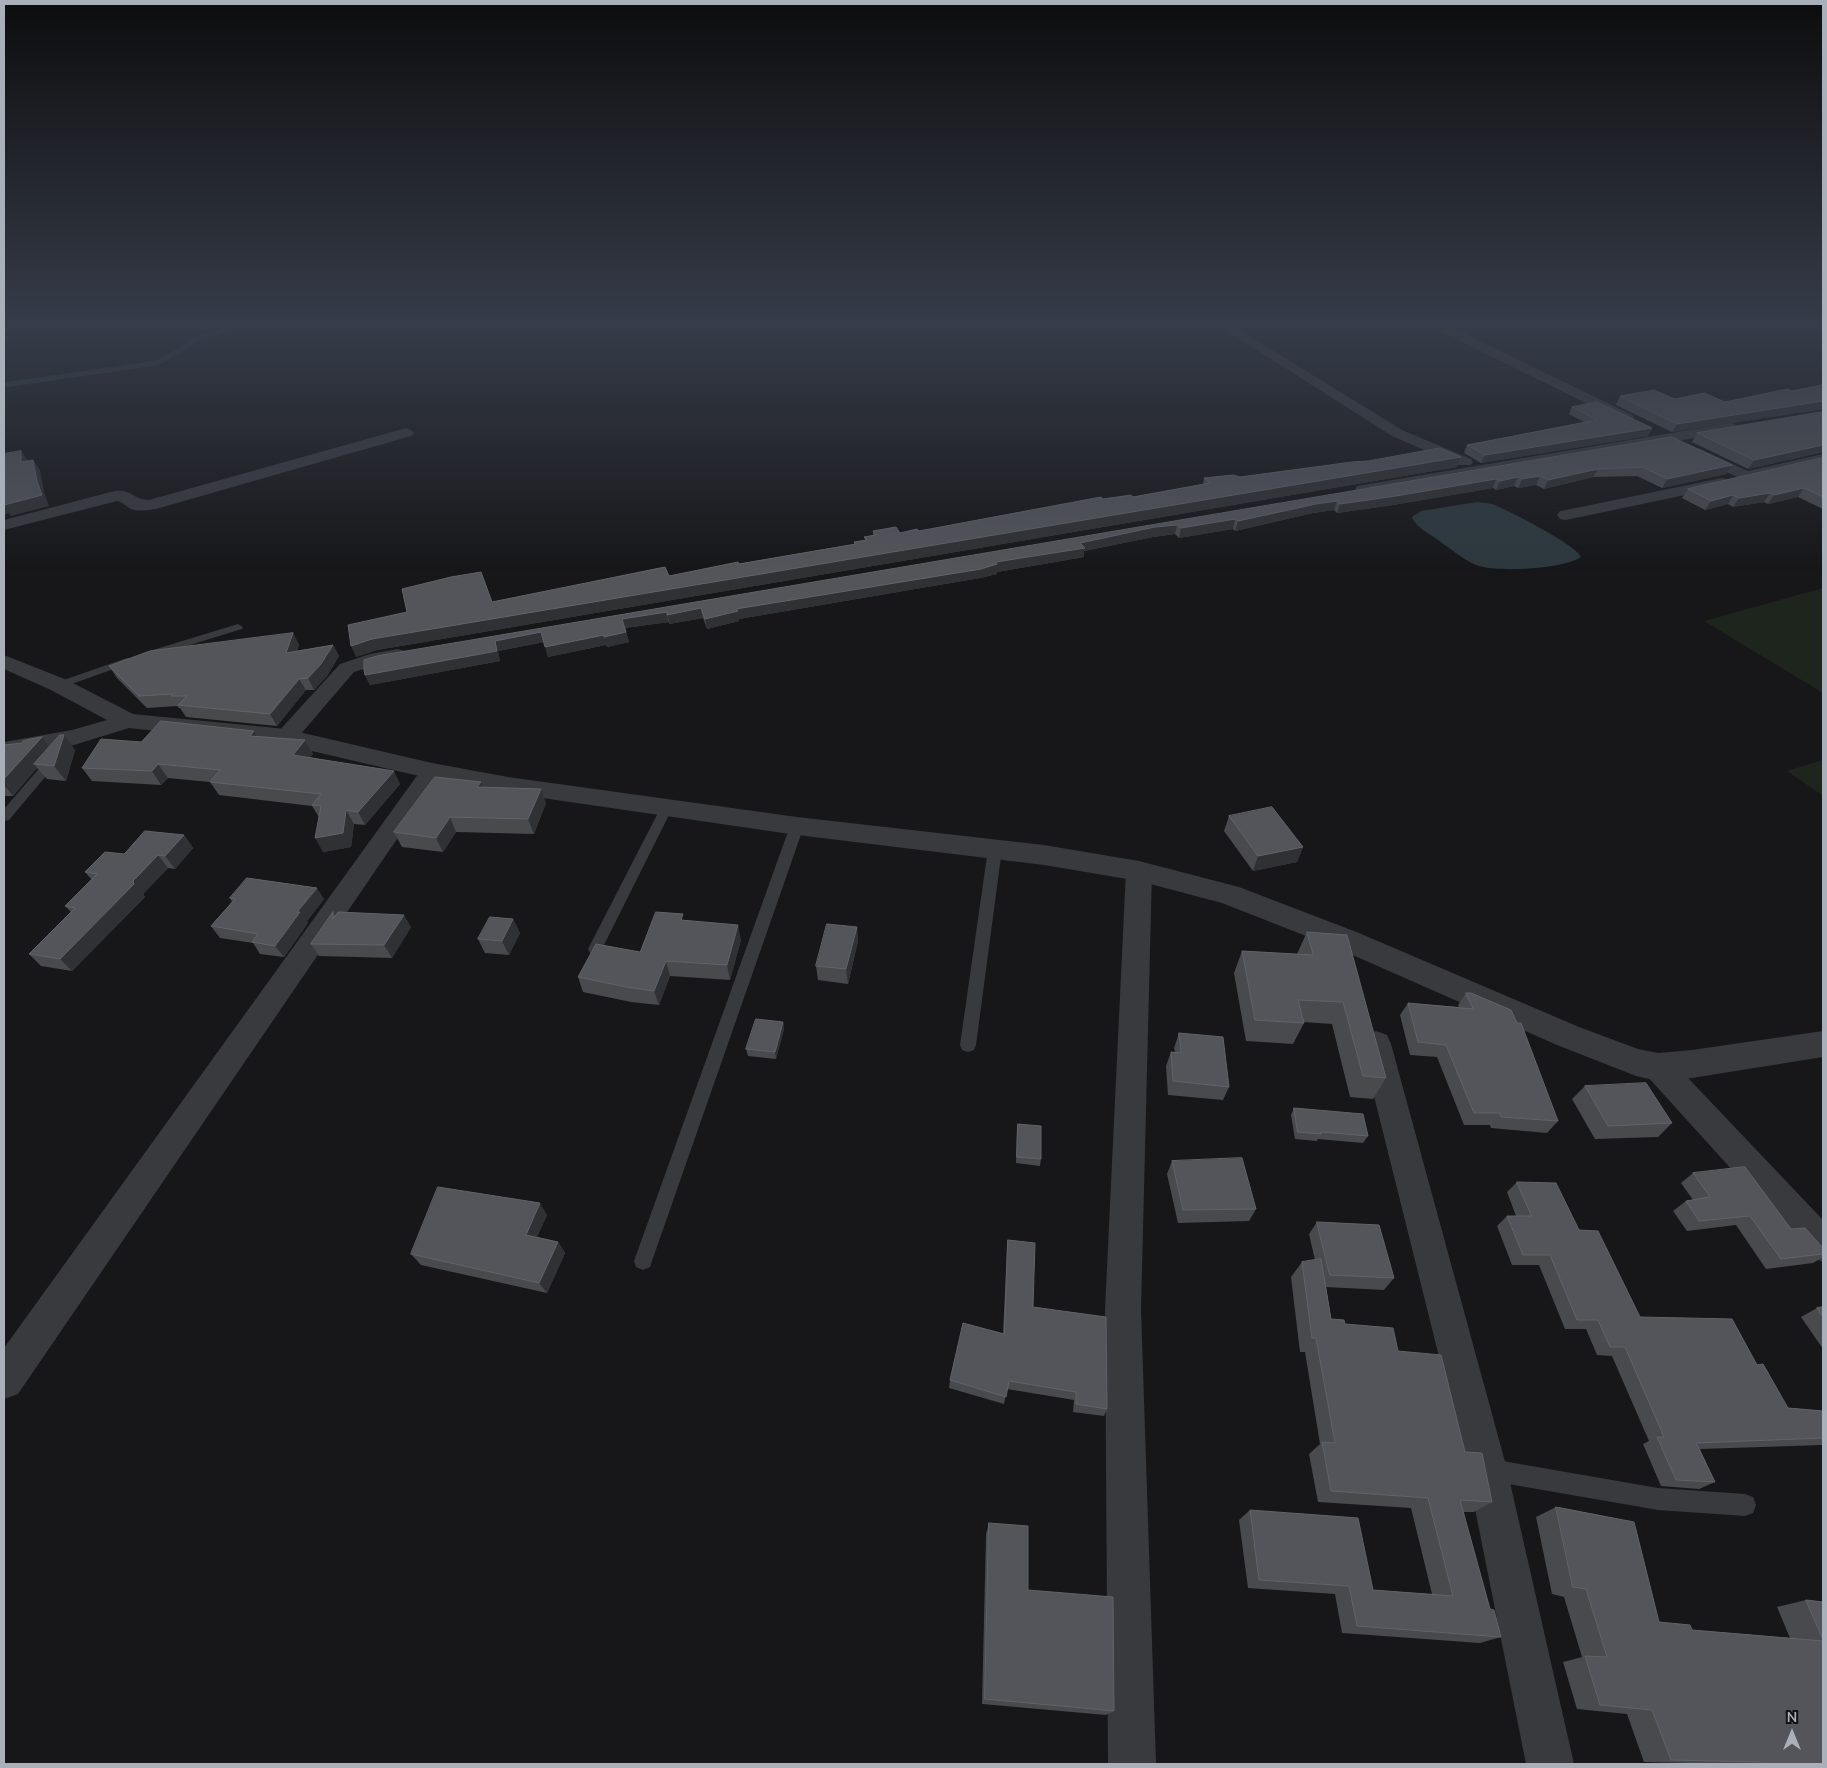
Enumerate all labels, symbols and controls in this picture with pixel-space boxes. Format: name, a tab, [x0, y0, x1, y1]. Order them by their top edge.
north arrow	[1767, 1708, 1817, 1758]
text: N	[1787, 1708, 1797, 1727]

